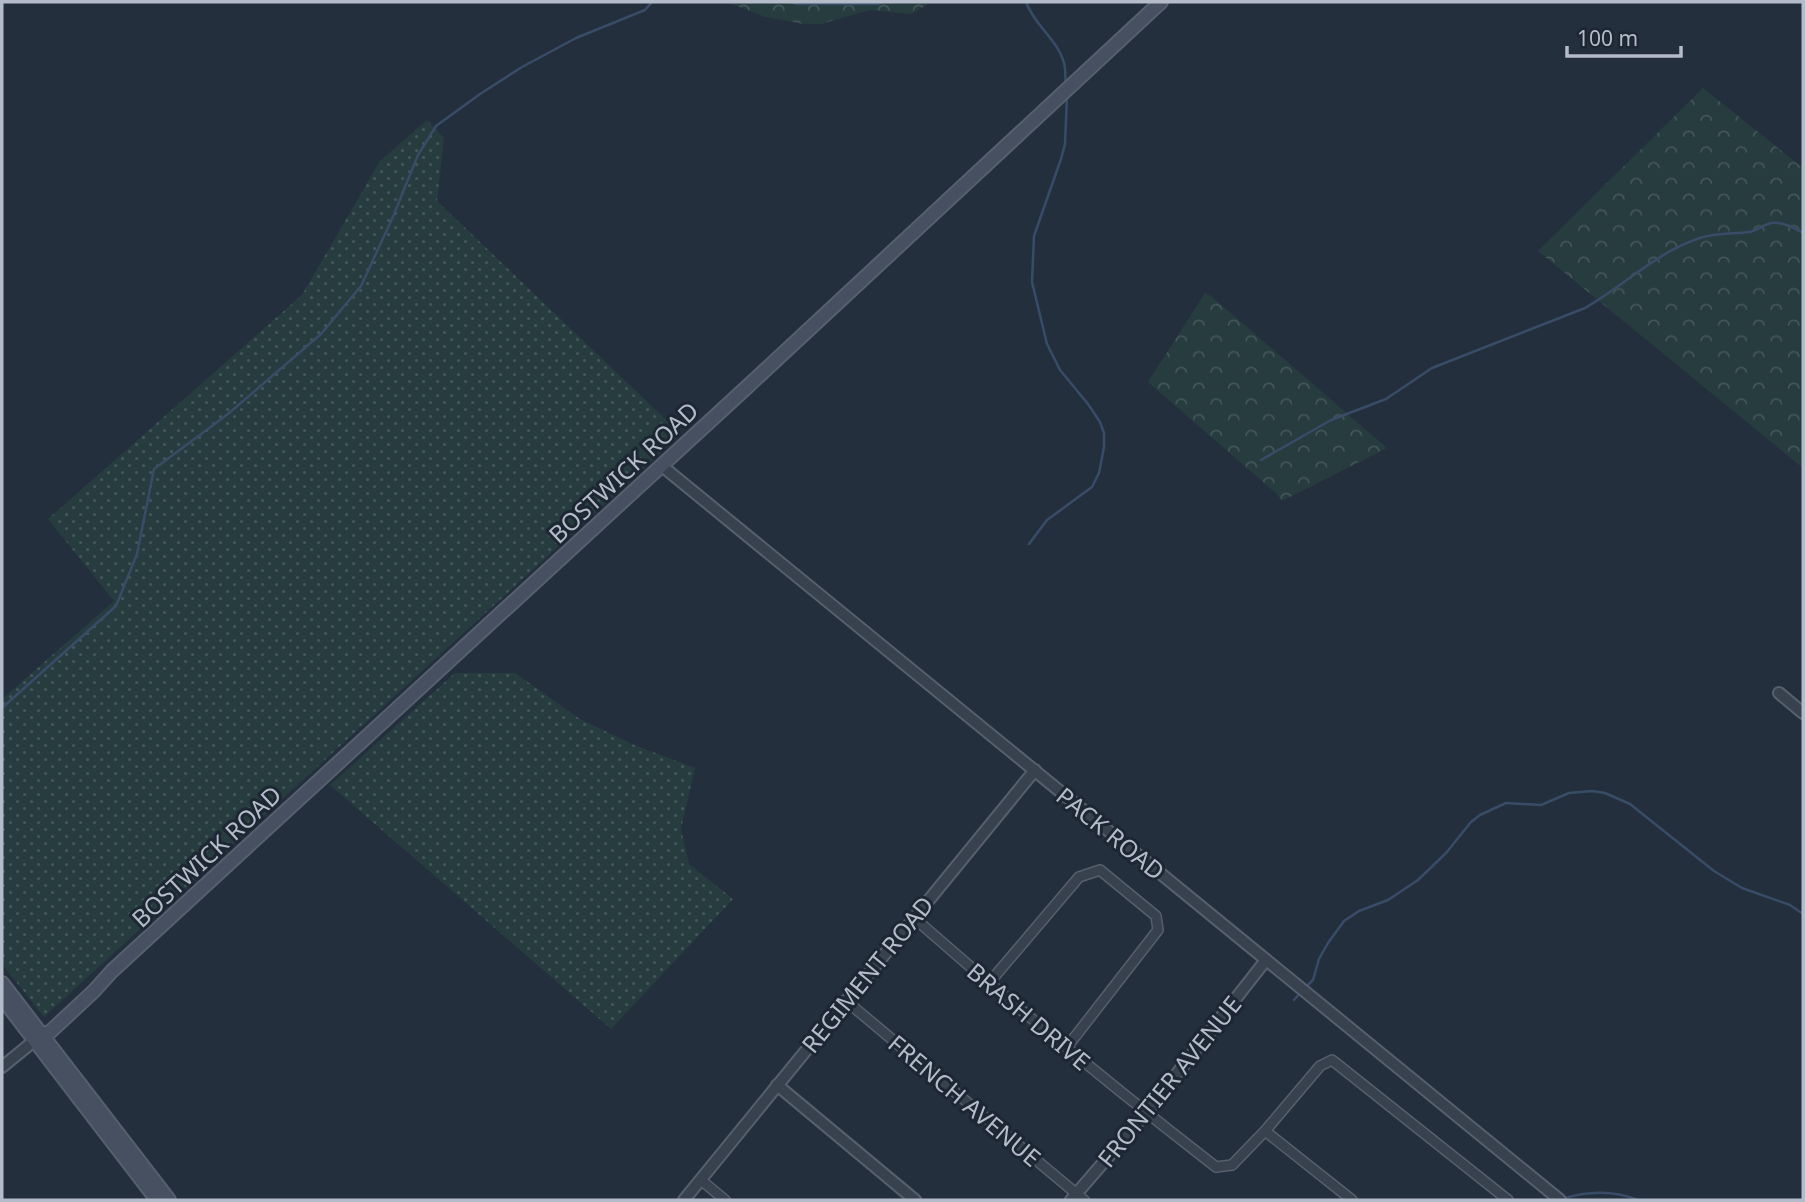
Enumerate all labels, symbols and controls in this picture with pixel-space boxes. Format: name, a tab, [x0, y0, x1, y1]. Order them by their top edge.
scale bar	[1567, 14, 1681, 58]
text: 100 m	[1577, 24, 1638, 52]
street label: BOSTWICK ROAD	[541, 394, 705, 550]
street label: BOSTWICK ROAD	[124, 778, 288, 934]
street label: PACK ROAD	[1050, 779, 1172, 887]
street label: REGIMENT ROAD	[793, 889, 941, 1059]
street label: BRASH DRIVE	[960, 955, 1098, 1077]
street label: FRONTIER AVENUE	[1090, 988, 1248, 1174]
street label: FRENCH AVENUE	[882, 1026, 1048, 1174]

